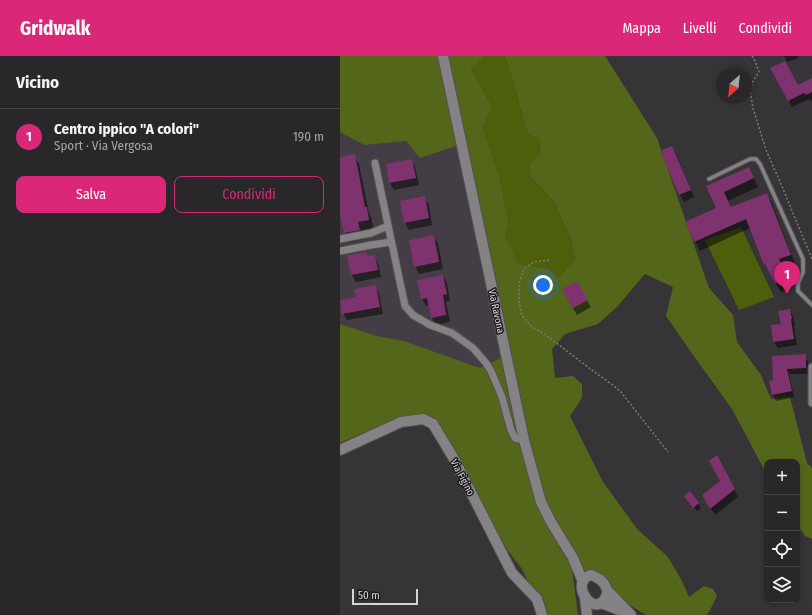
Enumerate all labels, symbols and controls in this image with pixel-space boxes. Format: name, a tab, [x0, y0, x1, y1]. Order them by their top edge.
text: Gridwalk	[20, 17, 90, 40]
text: Mappa	[622, 20, 661, 37]
text: Livelli	[683, 20, 717, 37]
text: Condividi	[739, 20, 792, 37]
north arrow	[716, 68, 752, 104]
text: Vicino	[16, 72, 59, 93]
text: Centro ippico "A colori"	[54, 120, 199, 138]
text: 1	[26, 129, 32, 144]
text: 190 m	[293, 129, 324, 144]
text: Sport · Via Vergosa	[54, 138, 153, 153]
button: Salva	[16, 176, 166, 213]
button: Condividi	[174, 176, 324, 213]
pin: 1	[774, 261, 800, 294]
your location	[533, 275, 553, 295]
street label: Via Ravona	[485, 288, 507, 334]
street label: Via Figino	[448, 457, 477, 498]
map controls	[764, 459, 800, 603]
button: +	[764, 459, 800, 495]
button: −	[764, 495, 800, 531]
button: locate	[764, 531, 800, 567]
button: layers	[764, 567, 800, 603]
scale bar	[352, 587, 418, 606]
text: 50 m	[358, 589, 380, 602]

